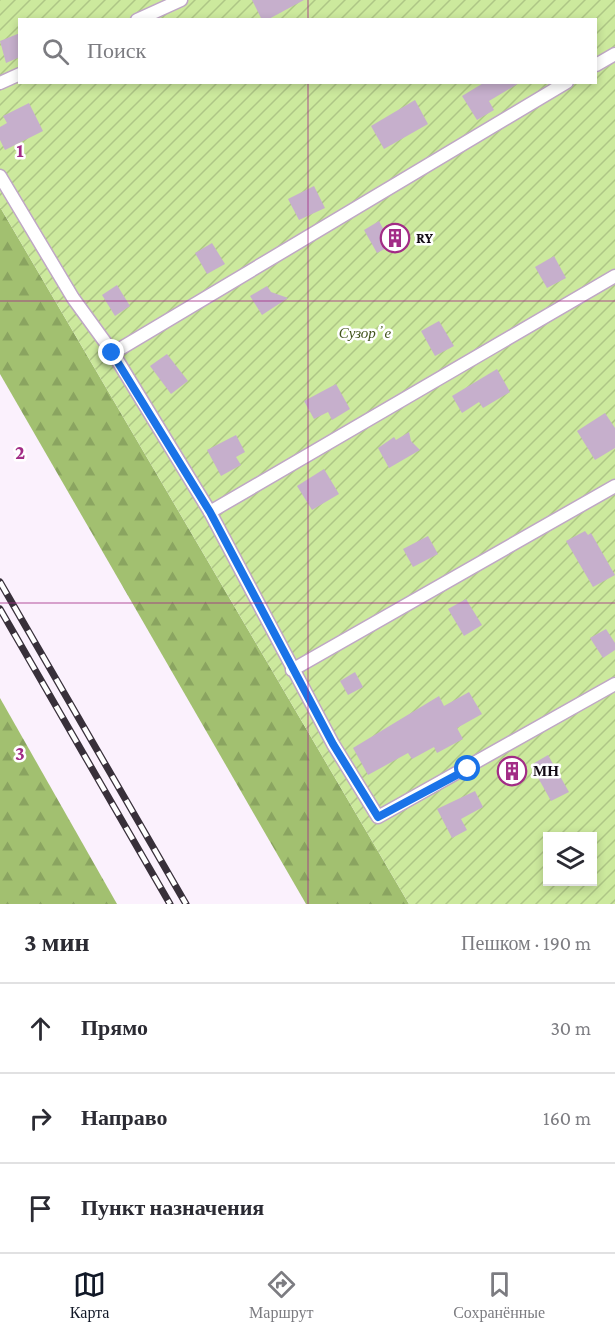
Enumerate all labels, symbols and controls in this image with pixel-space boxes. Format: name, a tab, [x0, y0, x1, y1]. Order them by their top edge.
search box	[18, 18, 597, 84]
icon: search	[39, 35, 72, 68]
text: Поиск	[87, 38, 146, 63]
text: 1	[16, 139, 24, 161]
building icon: RY	[379, 222, 411, 254]
place label: RY	[416, 230, 433, 246]
park label: Сузорʼе	[339, 325, 392, 341]
route end	[98, 339, 124, 365]
text: 2	[15, 441, 25, 463]
text: 3	[15, 742, 25, 764]
route start	[454, 755, 480, 781]
building icon: МН	[496, 755, 528, 787]
place label: МН	[533, 763, 559, 779]
map controls	[543, 832, 597, 886]
button: layers	[543, 832, 597, 886]
text: 3 мин	[24, 928, 89, 957]
text: Пешком · 190 m	[461, 932, 591, 954]
icon: ahead	[24, 1012, 57, 1045]
text: Прямо	[81, 1015, 148, 1040]
text: 30 m	[550, 1017, 591, 1039]
icon: right	[24, 1102, 57, 1135]
text: Направо	[81, 1105, 167, 1130]
text: 160 m	[543, 1107, 591, 1129]
icon: arrive	[24, 1192, 57, 1225]
text: Пункт назначения	[81, 1195, 264, 1220]
tab: Карта	[70, 1268, 109, 1322]
tab: Маршрут	[249, 1268, 314, 1322]
tab: Сохранённые	[453, 1268, 545, 1322]

